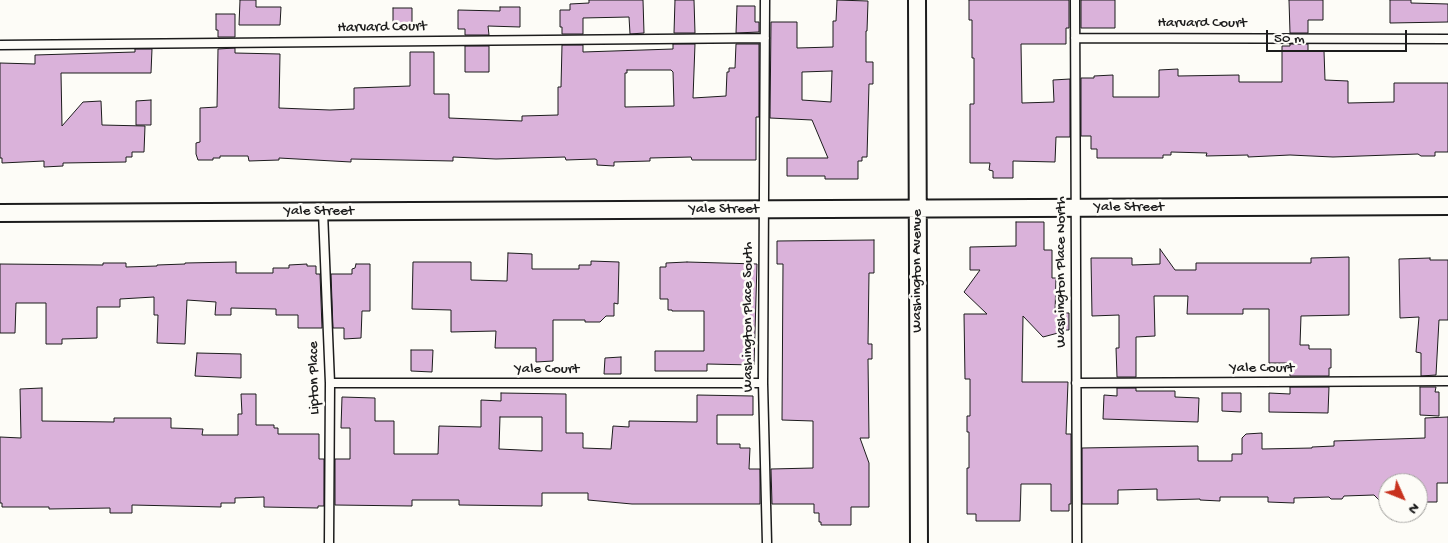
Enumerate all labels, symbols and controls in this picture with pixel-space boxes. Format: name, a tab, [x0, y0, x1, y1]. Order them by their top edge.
street label: Harvard Court	[1157, 15, 1247, 33]
street label: Harvard Court	[337, 18, 427, 38]
scale bar	[1268, 20, 1409, 52]
text: 50 m	[1274, 30, 1305, 48]
street label: Washington Place North	[1053, 196, 1071, 348]
street label: Yale Street	[1094, 199, 1164, 217]
street label: Yale Street	[689, 201, 759, 219]
street label: Yale Street	[284, 203, 354, 221]
street label: Washington Avenue	[909, 209, 927, 333]
street label: Washington Place South	[740, 242, 758, 392]
street label: Lipton Place	[305, 341, 325, 415]
street label: Yale Court	[1230, 360, 1294, 378]
street label: Yale Court	[515, 361, 579, 379]
north arrow	[1378, 473, 1428, 523]
text: N	[1404, 499, 1423, 517]

